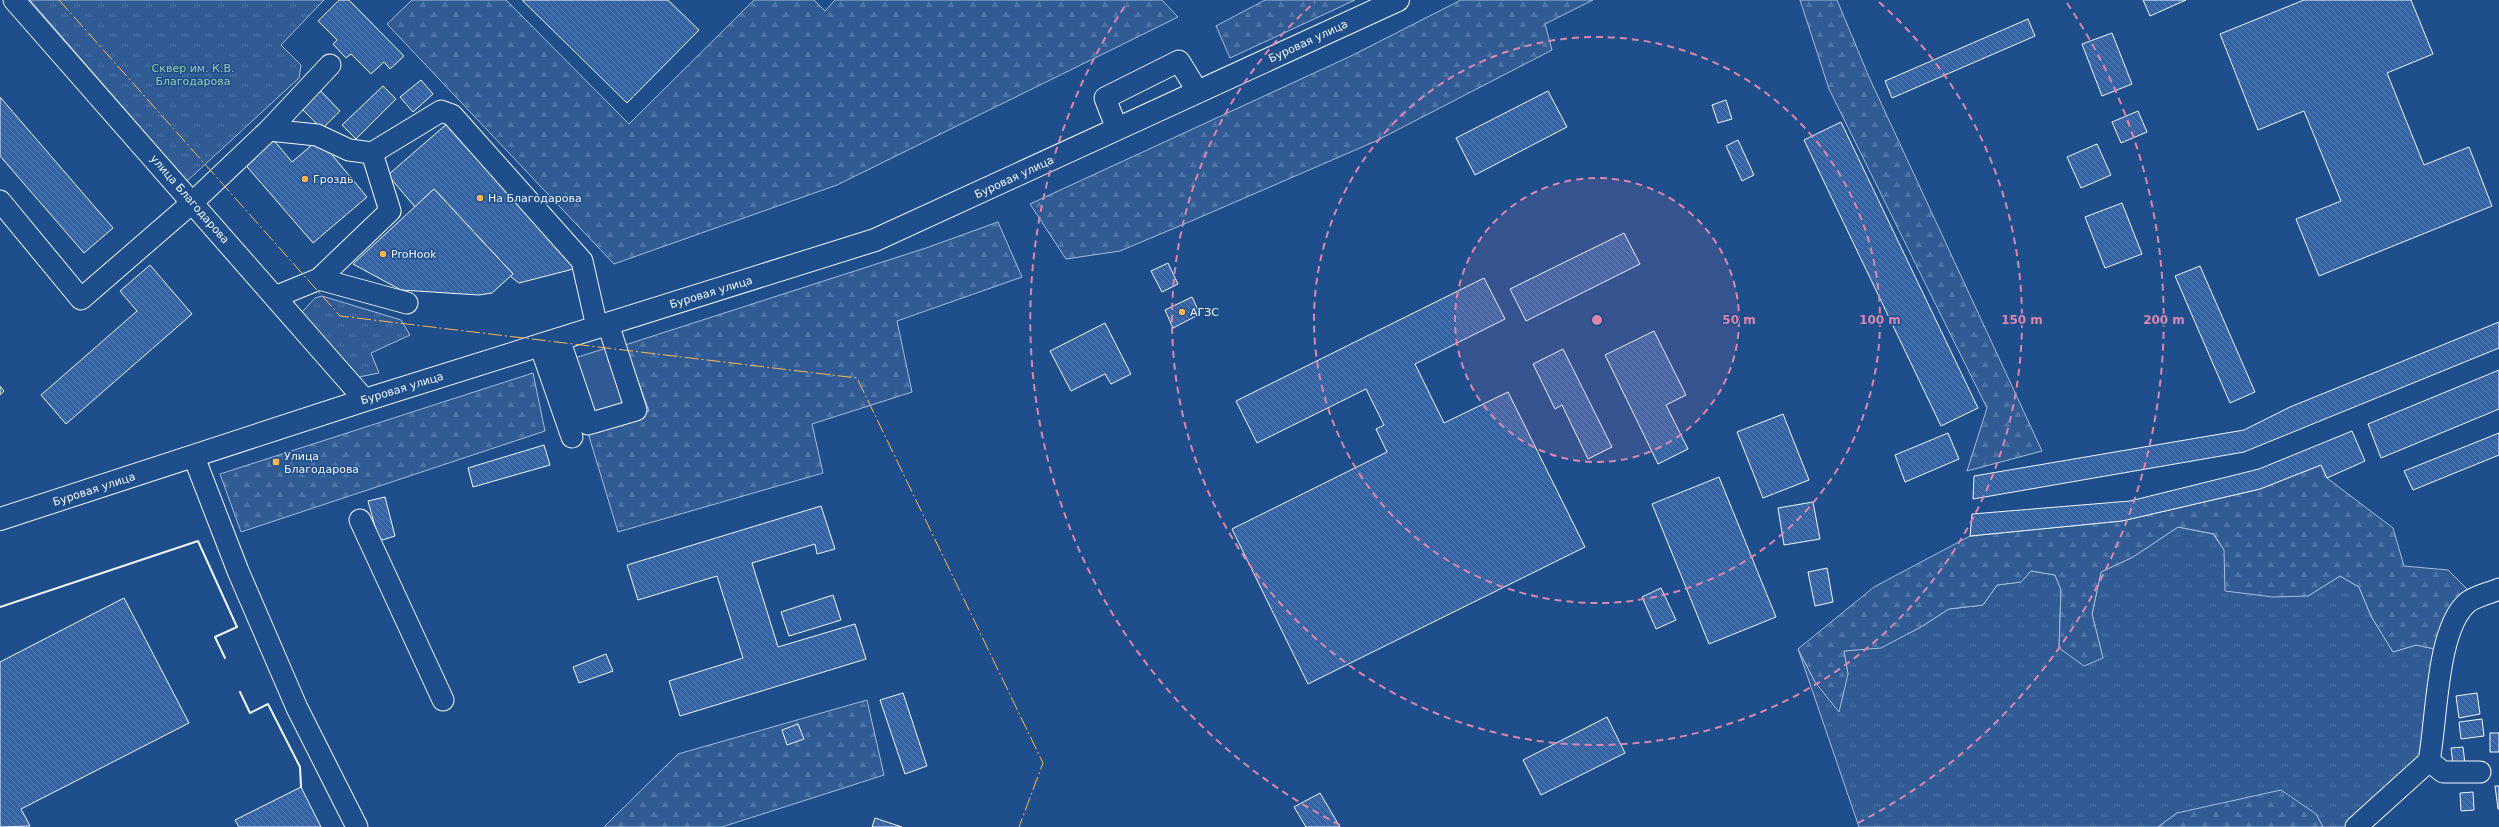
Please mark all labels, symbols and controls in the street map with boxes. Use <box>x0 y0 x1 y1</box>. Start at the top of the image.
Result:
street label: Буровая улица <box>1266 17 1350 66</box>
park label: Сквер им. К.В. Благодарова <box>152 62 234 88</box>
street label: улица Благодарова <box>147 152 232 246</box>
street label: Буровая улица <box>972 153 1056 202</box>
place label: Гроздь <box>313 173 353 186</box>
marker: Гроздь <box>300 174 310 184</box>
place label: На Благодарова <box>488 192 582 205</box>
marker: На Благодарова <box>475 193 485 203</box>
place label: ProHook <box>391 248 437 261</box>
marker: ProHook <box>378 249 388 259</box>
street label: Буровая улица <box>668 274 754 311</box>
place label: АГЗС <box>1190 306 1219 319</box>
marker: АГЗС <box>1177 307 1187 317</box>
centre of rings <box>1590 313 1604 327</box>
text: 50 m <box>1722 313 1756 327</box>
text: 100 m <box>1859 313 1901 327</box>
text: 150 m <box>2001 313 2043 327</box>
text: 200 m <box>2143 313 2185 327</box>
street label: Буровая улица <box>359 370 445 407</box>
place label: Улица Благодарова <box>284 450 359 476</box>
marker: Улица Благодарова <box>271 457 281 467</box>
street label: Буровая улица <box>51 470 137 509</box>

